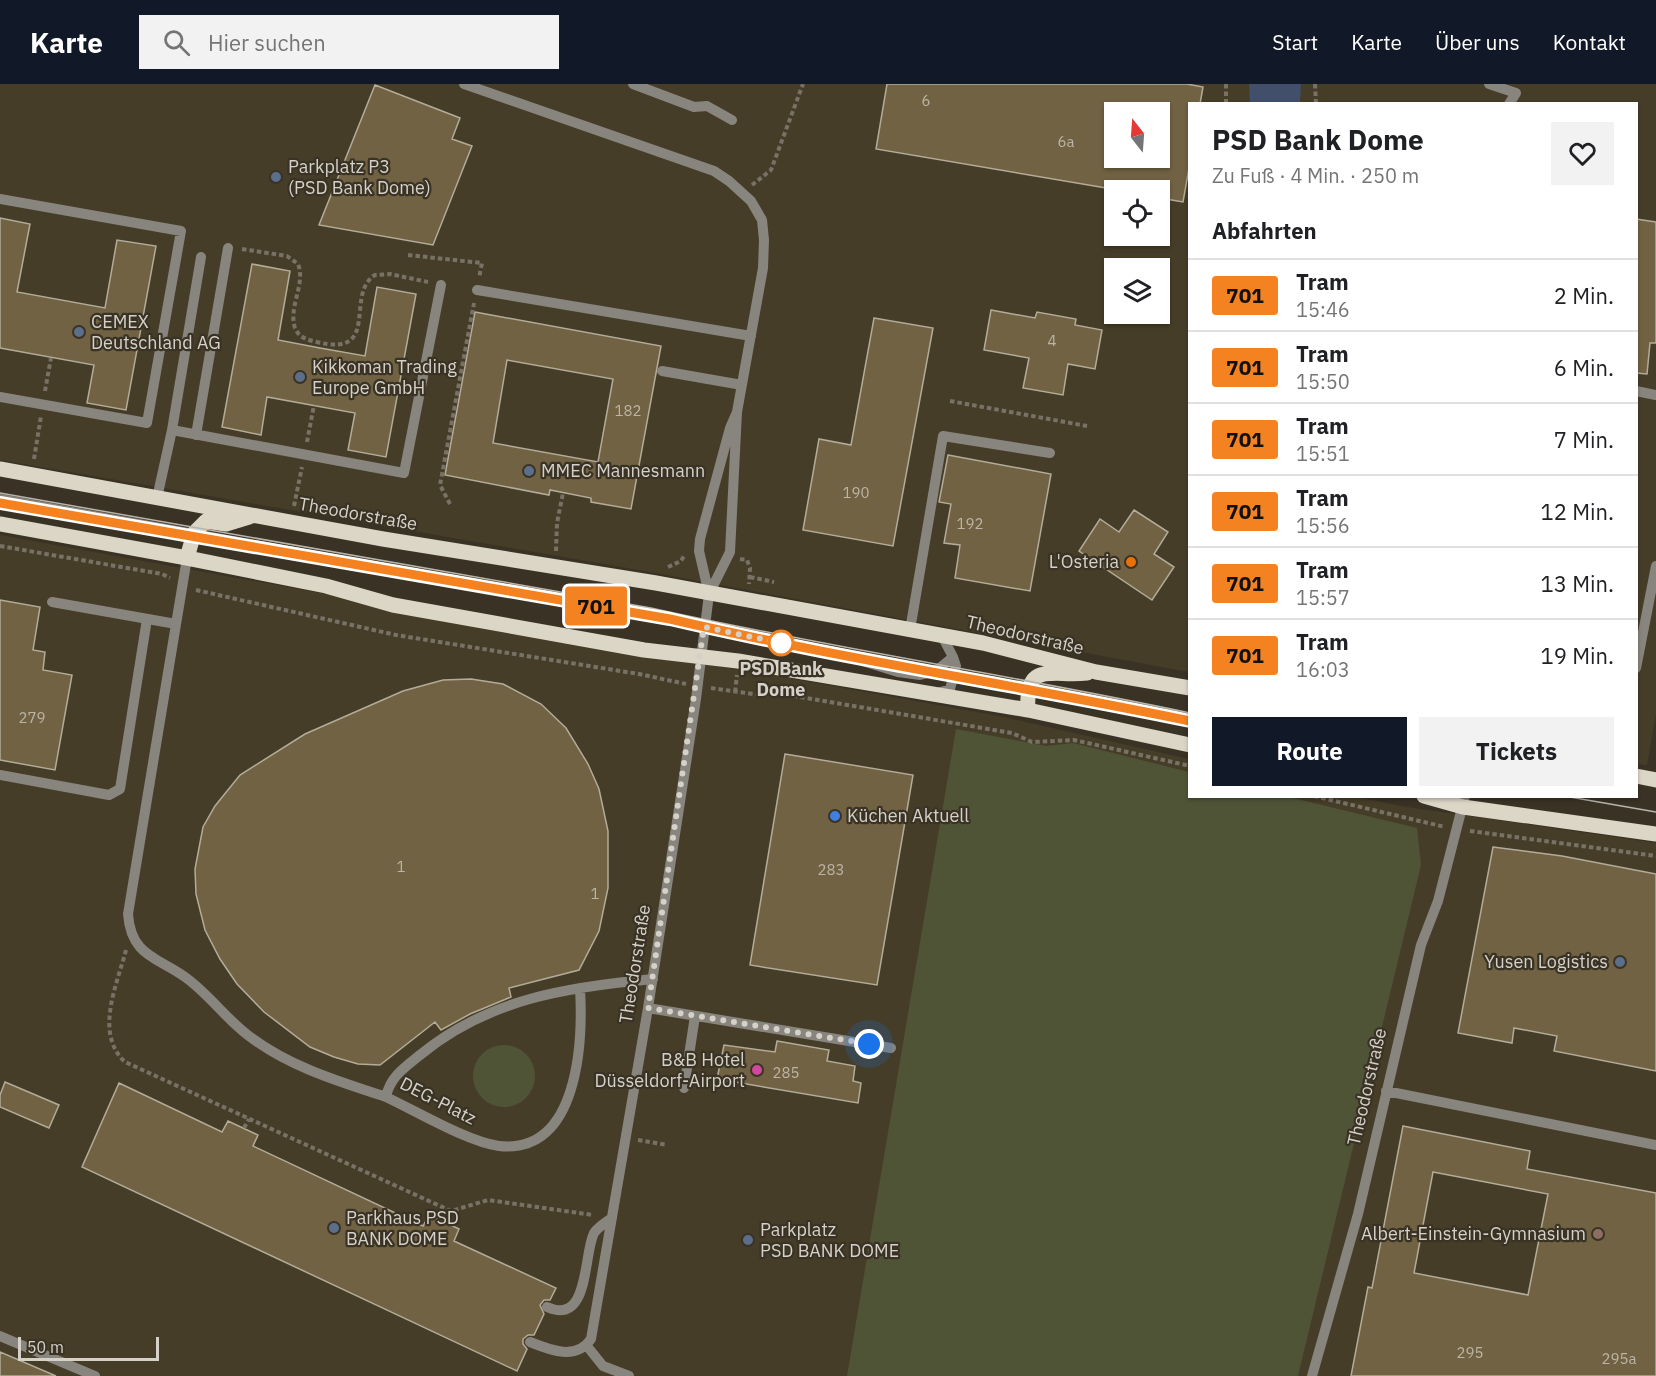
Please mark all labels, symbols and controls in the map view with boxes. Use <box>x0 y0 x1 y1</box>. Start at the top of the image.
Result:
search box <box>139 15 559 69</box>
text: Karte <box>30 24 103 61</box>
icon: search <box>160 26 193 59</box>
text: Hier suchen <box>208 28 326 57</box>
text: Start <box>1272 28 1318 56</box>
text: Karte <box>1351 28 1402 56</box>
text: Über uns <box>1435 28 1520 56</box>
text: Kontakt <box>1553 28 1626 56</box>
house number: 6 <box>921 91 931 110</box>
north arrow <box>1104 102 1170 168</box>
map controls <box>1104 102 1170 324</box>
text: PSD Bank Dome <box>1212 121 1424 158</box>
button: heart <box>1551 122 1614 185</box>
house number: 6a <box>1057 132 1075 151</box>
place label: Parkplatz P3 (PSD Bank Dome) <box>288 155 431 199</box>
text: Zu Fuß · 4 Min. · 250 m <box>1212 162 1419 189</box>
marker: Parkplatz P3 (PSD Bank Dome) <box>269 170 283 184</box>
button: locate <box>1104 180 1170 246</box>
text: Abfahrten <box>1212 216 1317 245</box>
button: layers <box>1104 258 1170 324</box>
text: Tram <box>1296 267 1349 296</box>
text: 701 <box>1226 281 1264 309</box>
text: 2 Min. <box>1554 281 1614 310</box>
text: 15:46 <box>1296 296 1350 323</box>
place label: CEMEX Deutschland AG <box>91 310 221 354</box>
marker: CEMEX Deutschland AG <box>72 325 86 339</box>
house number: 4 <box>1047 331 1057 350</box>
text: Tram <box>1296 339 1349 368</box>
text: 701 <box>1226 353 1264 381</box>
text: 6 Min. <box>1554 353 1614 382</box>
place label: Kikkoman Trading Europe GmbH <box>312 355 457 399</box>
text: 15:50 <box>1296 368 1350 395</box>
marker: Kikkoman Trading Europe GmbH <box>293 370 307 384</box>
house number: 182 <box>614 401 642 420</box>
text: Tram <box>1296 411 1349 440</box>
text: 701 <box>1226 425 1264 453</box>
text: 7 Min. <box>1554 425 1614 454</box>
text: 15:51 <box>1296 440 1350 467</box>
place label: MMEC Mannesmann <box>541 459 705 482</box>
marker: MMEC Mannesmann <box>522 464 536 478</box>
house number: 190 <box>842 483 870 502</box>
text: Tram <box>1296 483 1349 512</box>
street label: Theodorstraße <box>297 492 419 535</box>
text: 701 <box>1226 497 1264 525</box>
text: 12 Min. <box>1541 497 1614 526</box>
text: 15:56 <box>1296 512 1350 539</box>
house number: 192 <box>956 514 984 533</box>
place label: L'Osteria <box>1049 550 1119 573</box>
marker: L'Osteria <box>1124 555 1138 569</box>
text: Tram <box>1296 555 1349 584</box>
text: 701 <box>1226 569 1264 597</box>
text: 13 Min. <box>1541 569 1614 598</box>
text: 15:57 <box>1296 584 1350 611</box>
line badge: 701 <box>562 586 630 626</box>
text: 701 <box>577 592 615 620</box>
street label: Theodorstraße <box>964 610 1086 659</box>
text: Tram <box>1296 627 1349 656</box>
marker: PSD Bank Dome <box>768 630 794 656</box>
text: 701 <box>1226 641 1264 669</box>
text: 19 Min. <box>1541 641 1614 670</box>
text: 16:03 <box>1296 656 1350 683</box>
place label: PSD Bank Dome <box>739 657 823 701</box>
house number: 279 <box>18 708 46 727</box>
button: Route <box>1212 717 1407 786</box>
button: Tickets <box>1419 717 1614 786</box>
place label: Küchen Aktuell <box>847 804 969 827</box>
marker: Küchen Aktuell <box>828 809 842 823</box>
house number: 1 <box>396 857 406 876</box>
house number: 283 <box>817 860 845 879</box>
house number: 1 <box>590 884 600 903</box>
street label: Theodorstraße <box>614 903 655 1025</box>
place label: Yusen Logistics <box>1484 950 1608 973</box>
marker: Yusen Logistics <box>1613 955 1627 969</box>
street label: Theodorstraße <box>1342 1026 1391 1148</box>
your location <box>854 1029 884 1059</box>
place label: B&B Hotel Düsseldorf-Airport <box>594 1048 745 1092</box>
marker: B&B Hotel Düsseldorf-Airport <box>750 1063 764 1077</box>
house number: 285 <box>772 1063 800 1082</box>
street label: DEG-Platz <box>396 1072 480 1130</box>
place label: Parkhaus PSD BANK DOME <box>346 1206 459 1250</box>
place label: Parkplatz PSD BANK DOME <box>760 1218 899 1262</box>
marker: Parkhaus PSD BANK DOME <box>327 1221 341 1235</box>
place label: Albert-Einstein-Gymnasium <box>1361 1222 1586 1245</box>
marker: Albert-Einstein-Gymnasium <box>1591 1227 1605 1241</box>
marker: Parkplatz PSD BANK DOME <box>741 1233 755 1247</box>
scale bar <box>18 1334 159 1362</box>
text: 50 m <box>27 1337 64 1357</box>
house number: 295 <box>1456 1343 1484 1362</box>
house number: 295a <box>1601 1349 1637 1368</box>

